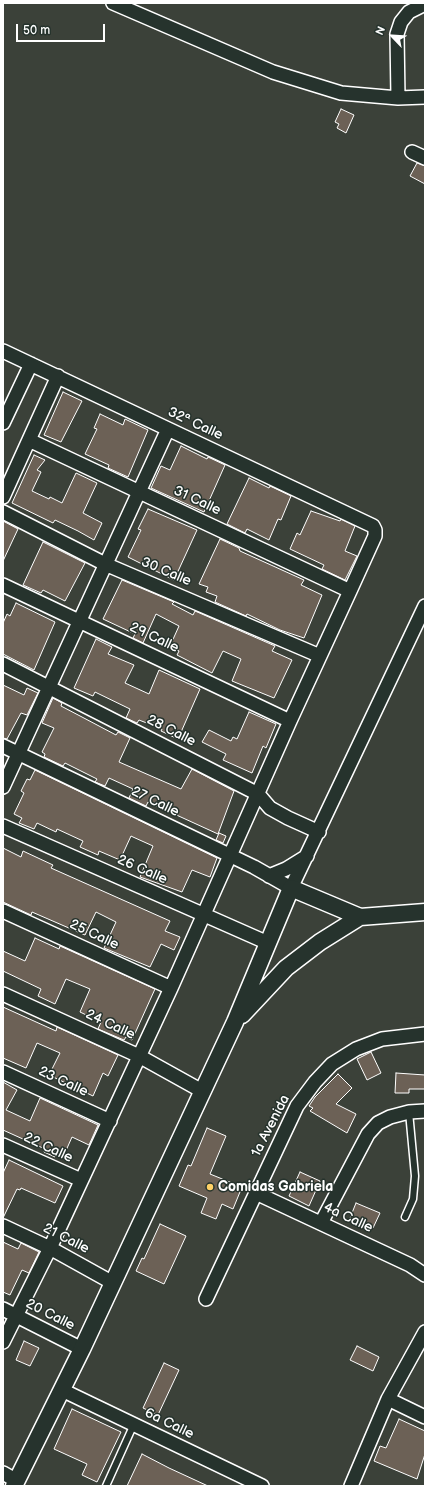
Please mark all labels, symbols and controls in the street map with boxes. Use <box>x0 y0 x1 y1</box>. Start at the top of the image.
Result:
scale bar <box>18 16 107 42</box>
north arrow <box>372 16 412 56</box>
text: 50 m <box>23 23 50 38</box>
text: N <box>373 24 388 37</box>
street label: 32ª Calle <box>165 404 225 444</box>
street label: 31 Calle <box>171 483 223 519</box>
street label: 30 Calle <box>138 554 194 590</box>
street label: 29 Calle <box>127 619 181 657</box>
street label: 28 Calle <box>144 712 198 750</box>
street label: 27 Calle <box>128 783 182 821</box>
street label: 26 Calle <box>114 852 170 888</box>
street label: 25 Calle <box>67 916 121 954</box>
street label: 24 Calle <box>83 1006 137 1044</box>
street label: 23 Calle <box>36 1063 90 1101</box>
street label: 1a Avenida <box>248 1092 294 1160</box>
street label: 22 Calle <box>21 1129 75 1167</box>
place label: Comidas Gabriela <box>218 1179 333 1195</box>
marker: Comidas Gabriela <box>205 1182 215 1192</box>
street label: 4a Calle <box>321 1199 375 1237</box>
street label: 21 Calle <box>40 1220 92 1258</box>
street label: 20 Calle <box>23 1296 77 1334</box>
street label: 6a Calle <box>142 1405 196 1443</box>

